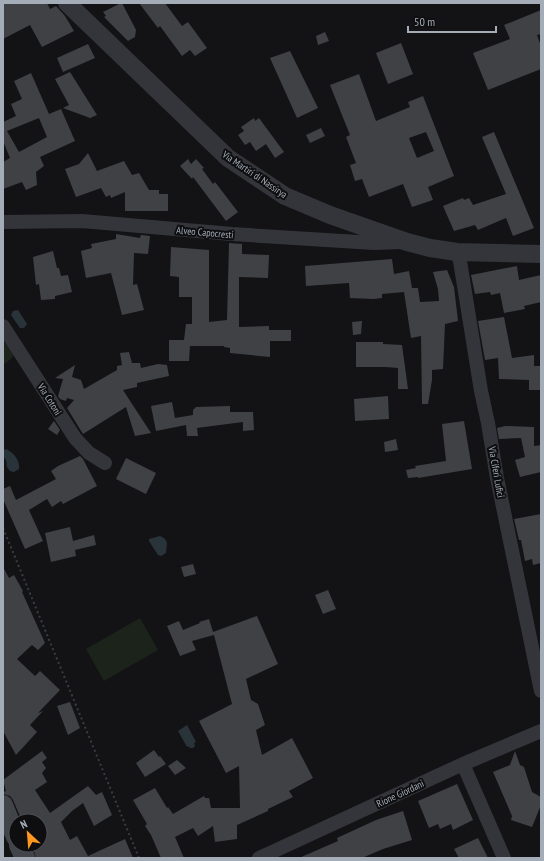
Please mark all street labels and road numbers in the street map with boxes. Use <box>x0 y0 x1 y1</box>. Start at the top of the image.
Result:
street label: Via Martiri di Nassirya <box>219 147 290 201</box>
street label: Alveo Capocresti <box>176 224 234 241</box>
street label: Via Cotoni <box>34 380 64 418</box>
street label: Via Ciferi Lufici <box>485 444 507 499</box>
street label: Rione Giordani <box>374 777 426 810</box>

